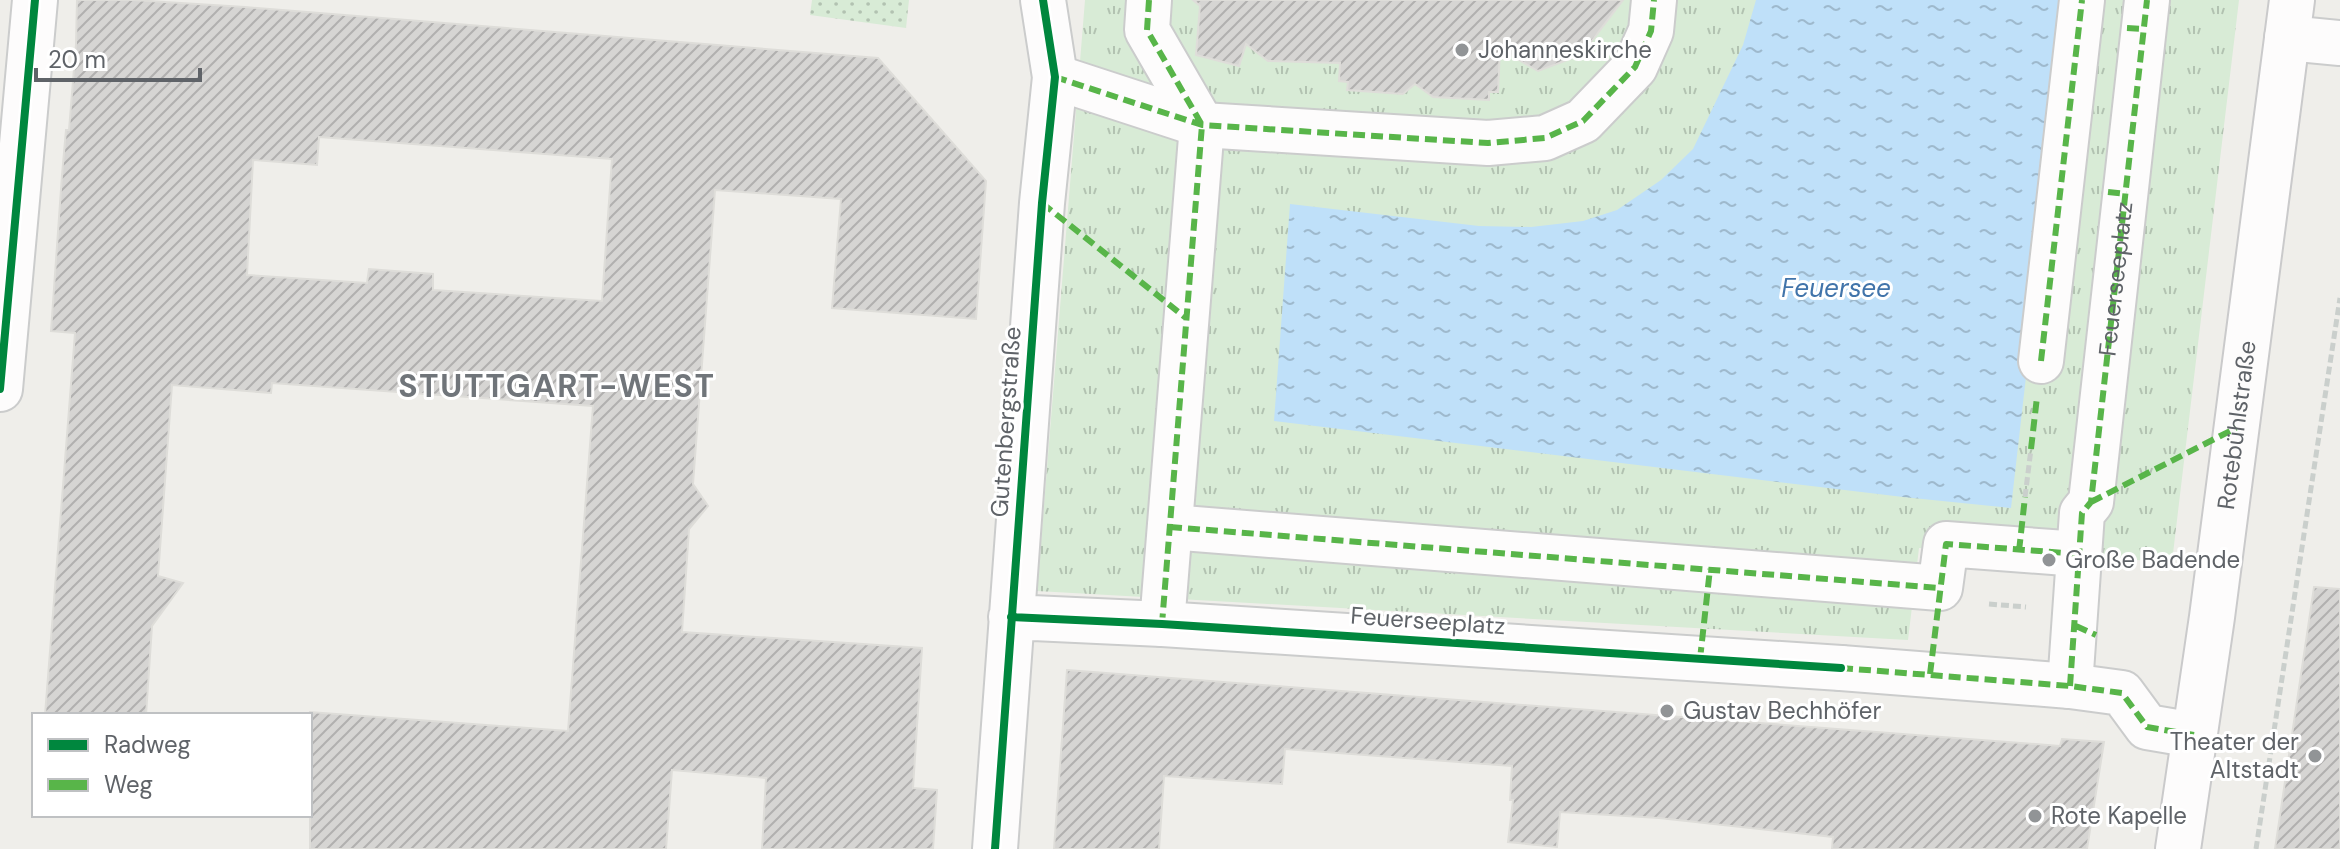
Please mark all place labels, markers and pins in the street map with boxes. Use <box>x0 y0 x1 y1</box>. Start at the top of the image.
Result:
place label: Johanneskirche <box>1478 34 1652 65</box>
marker: Johanneskirche <box>1453 41 1471 59</box>
place label: Große Badende <box>2065 544 2240 575</box>
marker: Große Badende <box>2040 551 2058 569</box>
place label: Gustav Bechhöfer <box>1683 695 1881 726</box>
marker: Gustav Bechhöfer <box>1658 702 1676 720</box>
place label: Theater der Altstadt <box>2170 726 2299 785</box>
marker: Theater der Altstadt <box>2306 747 2324 765</box>
place label: Rote Kapelle <box>2051 800 2187 831</box>
marker: Rote Kapelle <box>2026 807 2044 825</box>

